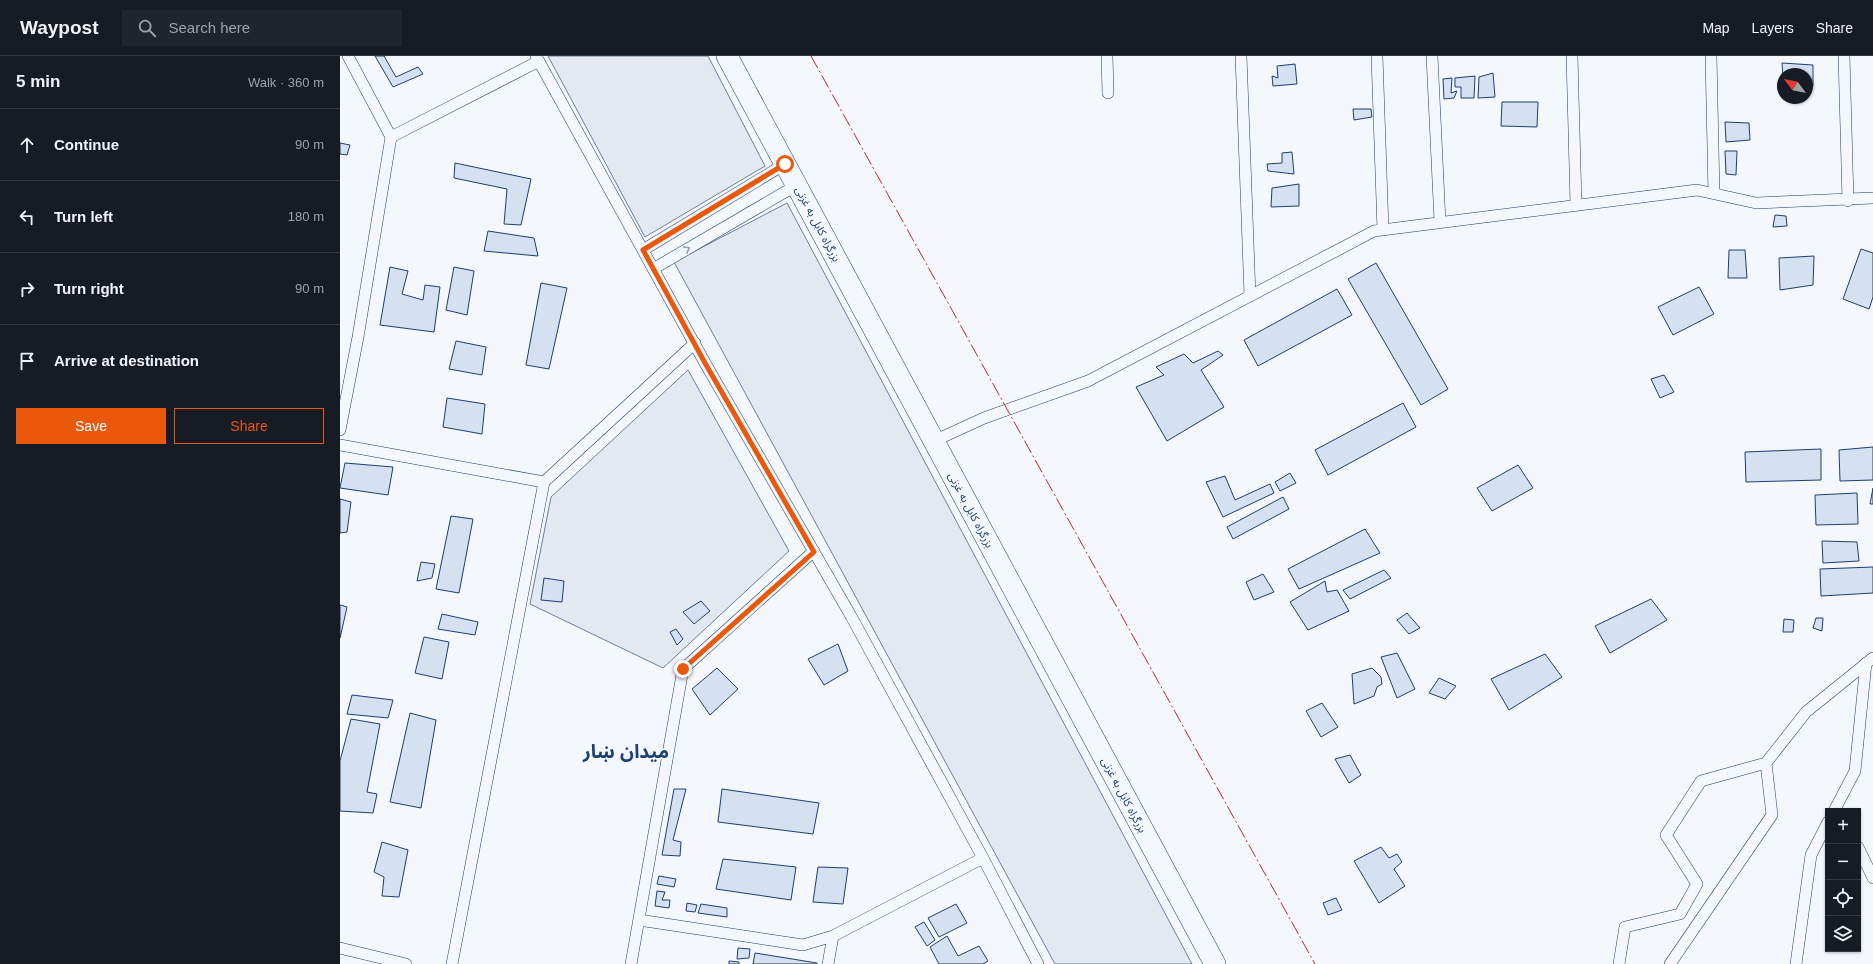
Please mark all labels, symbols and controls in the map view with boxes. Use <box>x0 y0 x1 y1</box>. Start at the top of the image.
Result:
search box <box>122 10 402 46</box>
text: Waypost <box>20 17 98 38</box>
icon: search <box>136 17 158 39</box>
text: Search here <box>168 19 250 36</box>
text: Map <box>1702 20 1730 36</box>
text: Layers <box>1752 20 1794 36</box>
text: Share <box>1816 20 1853 36</box>
north arrow <box>1777 68 1813 104</box>
text: 5 min <box>16 72 60 91</box>
text: Walk · 360 m <box>248 75 324 90</box>
icon: ahead <box>16 134 38 156</box>
text: Continue <box>54 136 119 153</box>
text: 90 m <box>295 137 324 152</box>
route start <box>776 155 794 173</box>
street label: بزرگراه کابل به غزنی <box>792 184 843 264</box>
icon: left <box>16 206 38 228</box>
text: Turn left <box>54 208 113 225</box>
text: 180 m <box>288 209 324 224</box>
one-way arrow <box>683 247 690 254</box>
icon: right <box>16 278 38 300</box>
text: Turn right <box>54 280 124 297</box>
text: 90 m <box>295 281 324 296</box>
icon: arrive <box>16 350 38 372</box>
text: Arrive at destination <box>54 352 199 369</box>
button: Save <box>16 408 166 444</box>
button: Share <box>174 408 324 444</box>
street label: بزرگراه کابل به غزنی <box>945 470 996 550</box>
route end <box>674 660 692 678</box>
district label: میدان ښار <box>582 741 669 763</box>
street label: بزرگراه کابل به غزنی <box>1098 755 1149 835</box>
map controls <box>1825 808 1861 952</box>
button: + <box>1825 808 1861 844</box>
button: − <box>1825 844 1861 880</box>
button: locate <box>1825 880 1861 916</box>
button: layers <box>1825 916 1861 952</box>

